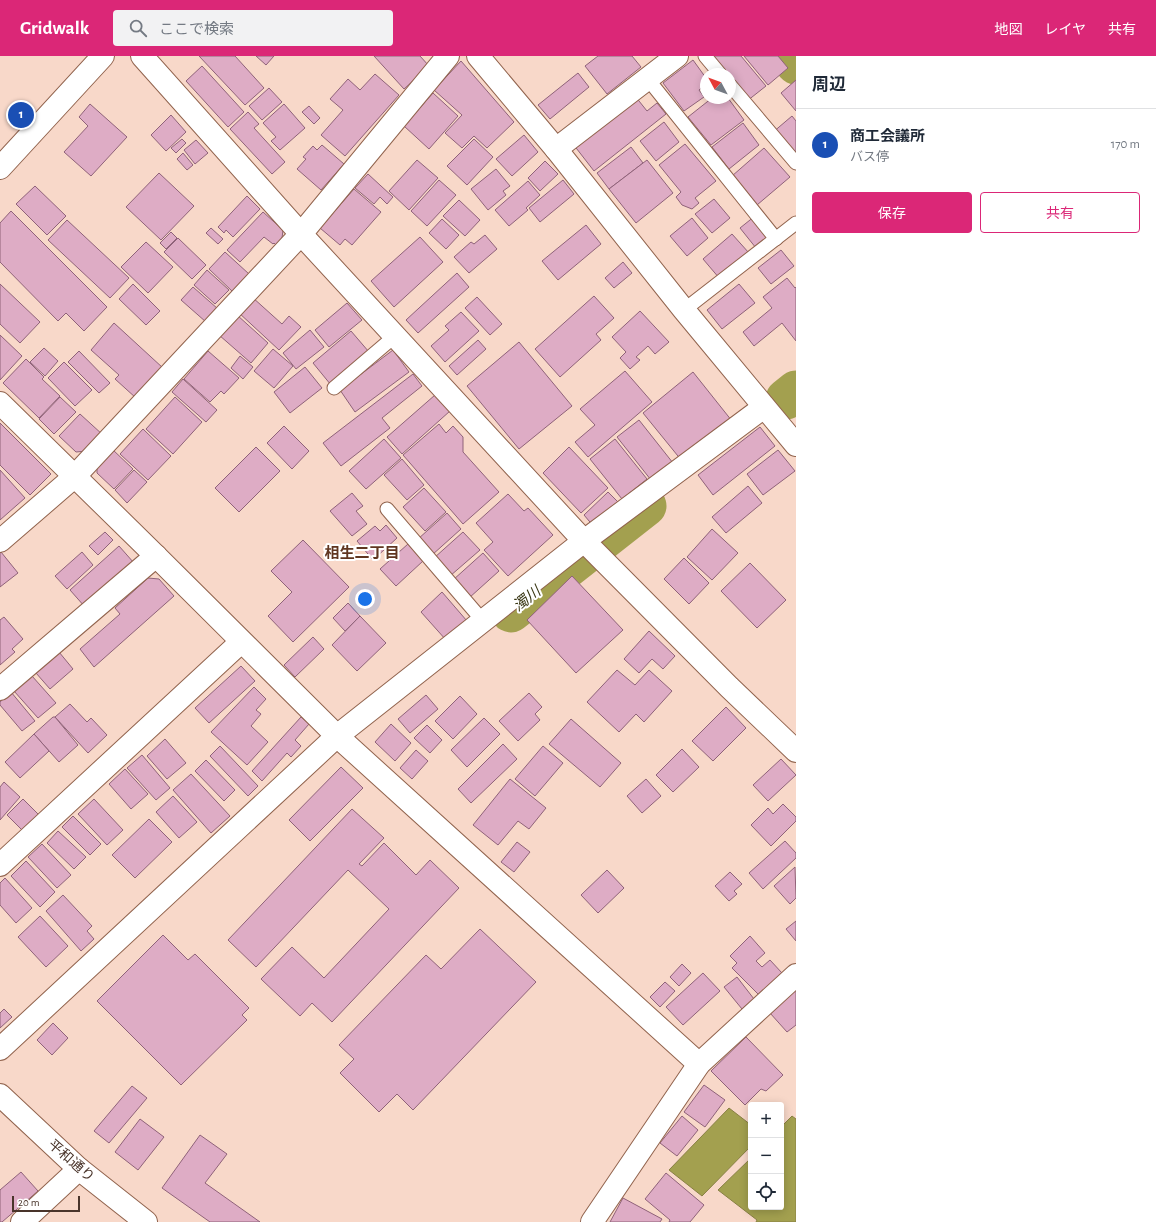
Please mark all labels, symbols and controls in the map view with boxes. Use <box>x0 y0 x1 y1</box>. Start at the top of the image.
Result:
search box <box>113 10 393 46</box>
icon: search <box>127 17 149 39</box>
text: Gridwalk <box>20 19 89 38</box>
text: ここで検索 <box>159 22 234 37</box>
text: 地図 <box>994 23 1022 37</box>
text: レイヤ <box>1044 23 1086 37</box>
text: 共有 <box>1108 23 1136 37</box>
north arrow <box>700 68 736 104</box>
text: 周辺 <box>812 76 846 93</box>
pin: 1 <box>8 100 34 130</box>
text: 商工会議所 <box>850 129 925 144</box>
text: 1 <box>823 138 827 151</box>
text: 170 m <box>1111 138 1140 151</box>
text: バス停 <box>850 151 889 164</box>
button: 保存 <box>812 192 972 233</box>
button: 共有 <box>980 192 1140 233</box>
district label: 相生二丁目 <box>324 545 400 561</box>
water label: 濁川 <box>510 582 545 614</box>
your location <box>355 589 375 609</box>
map controls <box>748 1102 784 1210</box>
button: + <box>748 1102 784 1138</box>
street label: 平和通り <box>45 1137 97 1185</box>
button: − <box>748 1138 784 1174</box>
button: locate <box>748 1174 784 1210</box>
scale bar <box>12 1194 80 1213</box>
text: 20 m <box>18 1197 39 1208</box>

